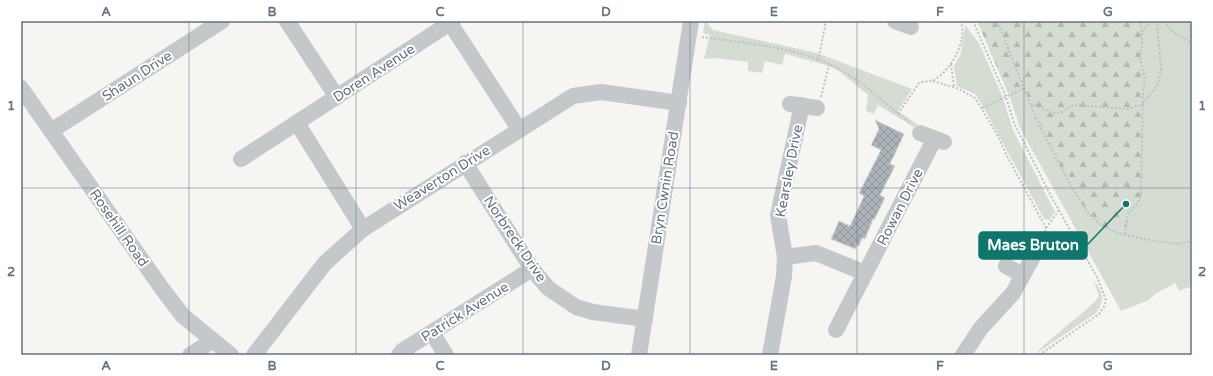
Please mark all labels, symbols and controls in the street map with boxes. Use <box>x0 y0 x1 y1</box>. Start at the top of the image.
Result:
text: A <box>101 4 111 20</box>
text: B <box>267 4 277 20</box>
text: C <box>435 4 445 20</box>
text: D <box>601 4 611 20</box>
text: E <box>770 4 778 20</box>
text: F <box>936 4 944 20</box>
text: G <box>1103 4 1113 20</box>
street label: Doren Avenue <box>330 40 418 106</box>
street label: Shaun Drive <box>99 47 175 105</box>
text: 1 <box>7 98 15 114</box>
text: 1 <box>1198 98 1206 114</box>
street label: Kearsley Drive <box>772 123 806 219</box>
street label: Bryn Cwnin Road <box>648 130 682 246</box>
street label: Weaverton Drive <box>391 142 493 214</box>
street label: Rowan Drive <box>873 166 927 248</box>
street label: Rosehill Road <box>86 186 152 270</box>
street label: Norbreck Drive <box>480 193 550 285</box>
callout: Maes Bruton <box>979 232 1087 259</box>
text: Maes Bruton <box>987 236 1079 254</box>
text: 2 <box>7 264 15 280</box>
text: 2 <box>1198 264 1206 280</box>
street label: Patrick Avenue <box>418 278 512 346</box>
text: A <box>101 358 111 374</box>
text: B <box>267 358 277 374</box>
text: C <box>435 358 445 374</box>
text: D <box>601 358 611 374</box>
text: E <box>770 358 778 374</box>
text: F <box>936 358 944 374</box>
text: G <box>1103 358 1113 374</box>

